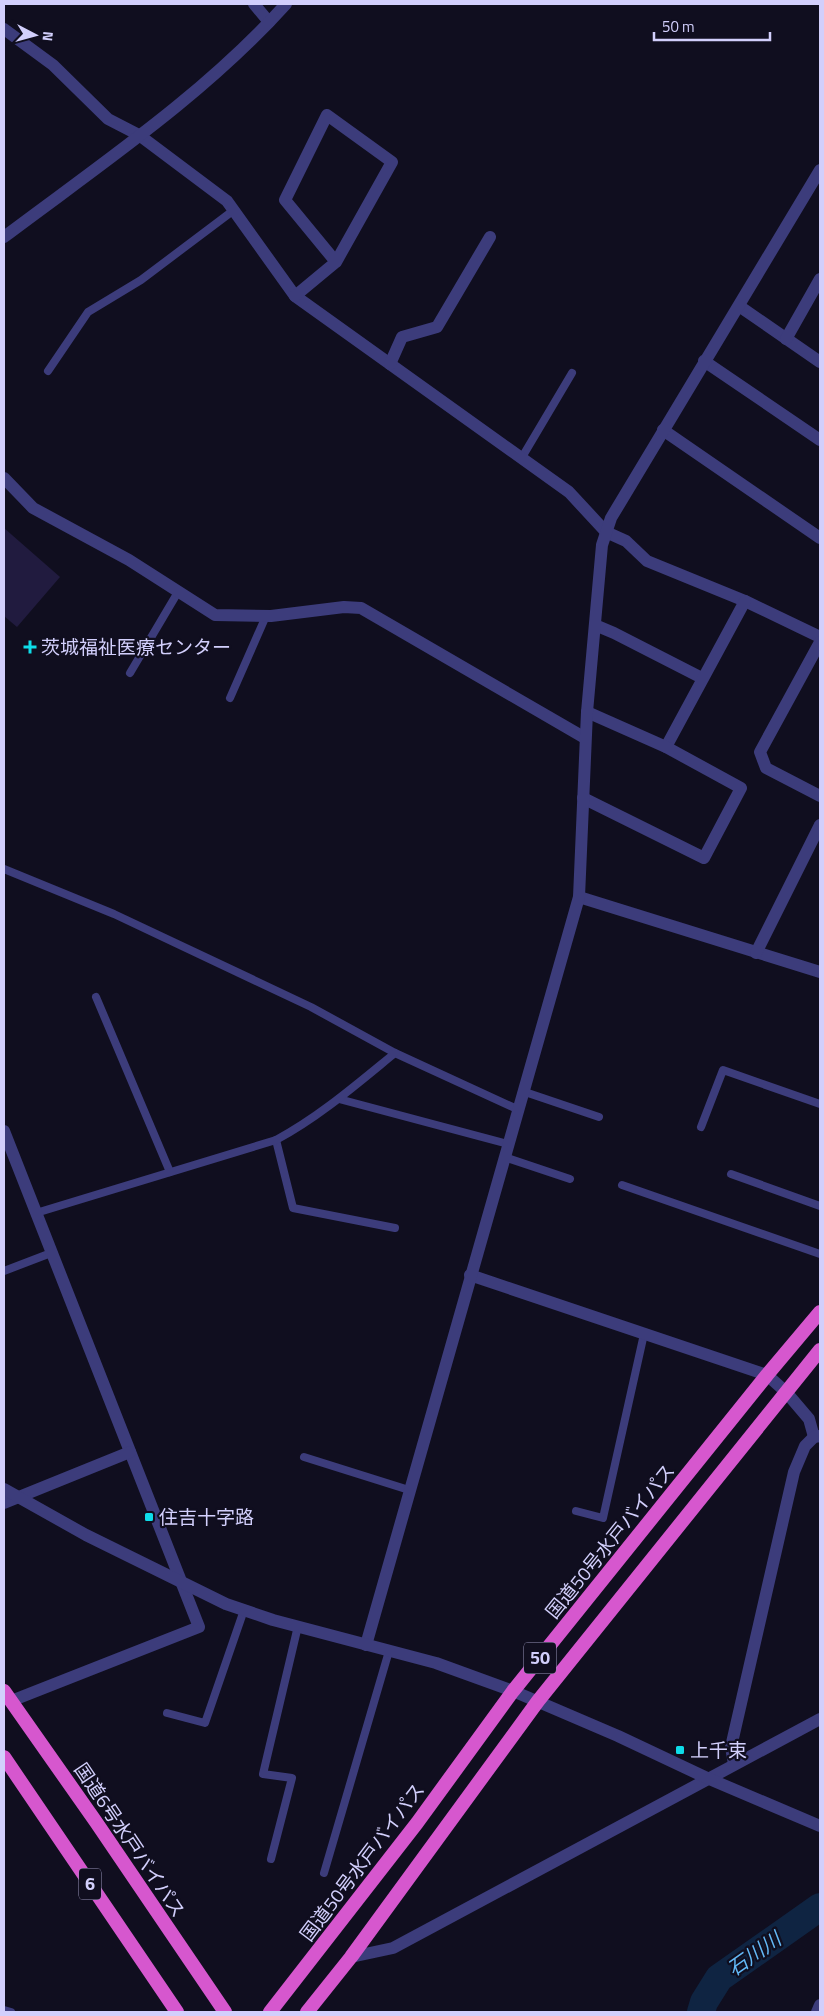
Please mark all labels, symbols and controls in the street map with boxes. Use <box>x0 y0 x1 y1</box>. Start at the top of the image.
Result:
north arrow <box>10 10 60 60</box>
scale bar <box>654 10 770 42</box>
text: 50 m <box>662 15 695 38</box>
text: N <box>37 30 59 42</box>
place label: 茨城福祉医療センター <box>41 632 231 661</box>
marker: 茨城福祉医療センター <box>23 640 37 654</box>
street label: 国道50号水戸バイパス <box>538 1457 681 1624</box>
place label: 住吉十字路 <box>159 1502 254 1531</box>
marker: 住吉十字路 <box>143 1511 155 1523</box>
road number: 50 <box>524 1642 556 1674</box>
place label: 上千束 <box>690 1735 747 1764</box>
marker: 上千束 <box>674 1744 686 1756</box>
street label: 国道6号水戸バイパス <box>70 1758 190 1922</box>
street label: 国道50号水戸バイパス <box>292 1776 431 1947</box>
road number: 6 <box>79 1868 101 1900</box>
water label: 石川川 <box>720 1923 789 1983</box>

